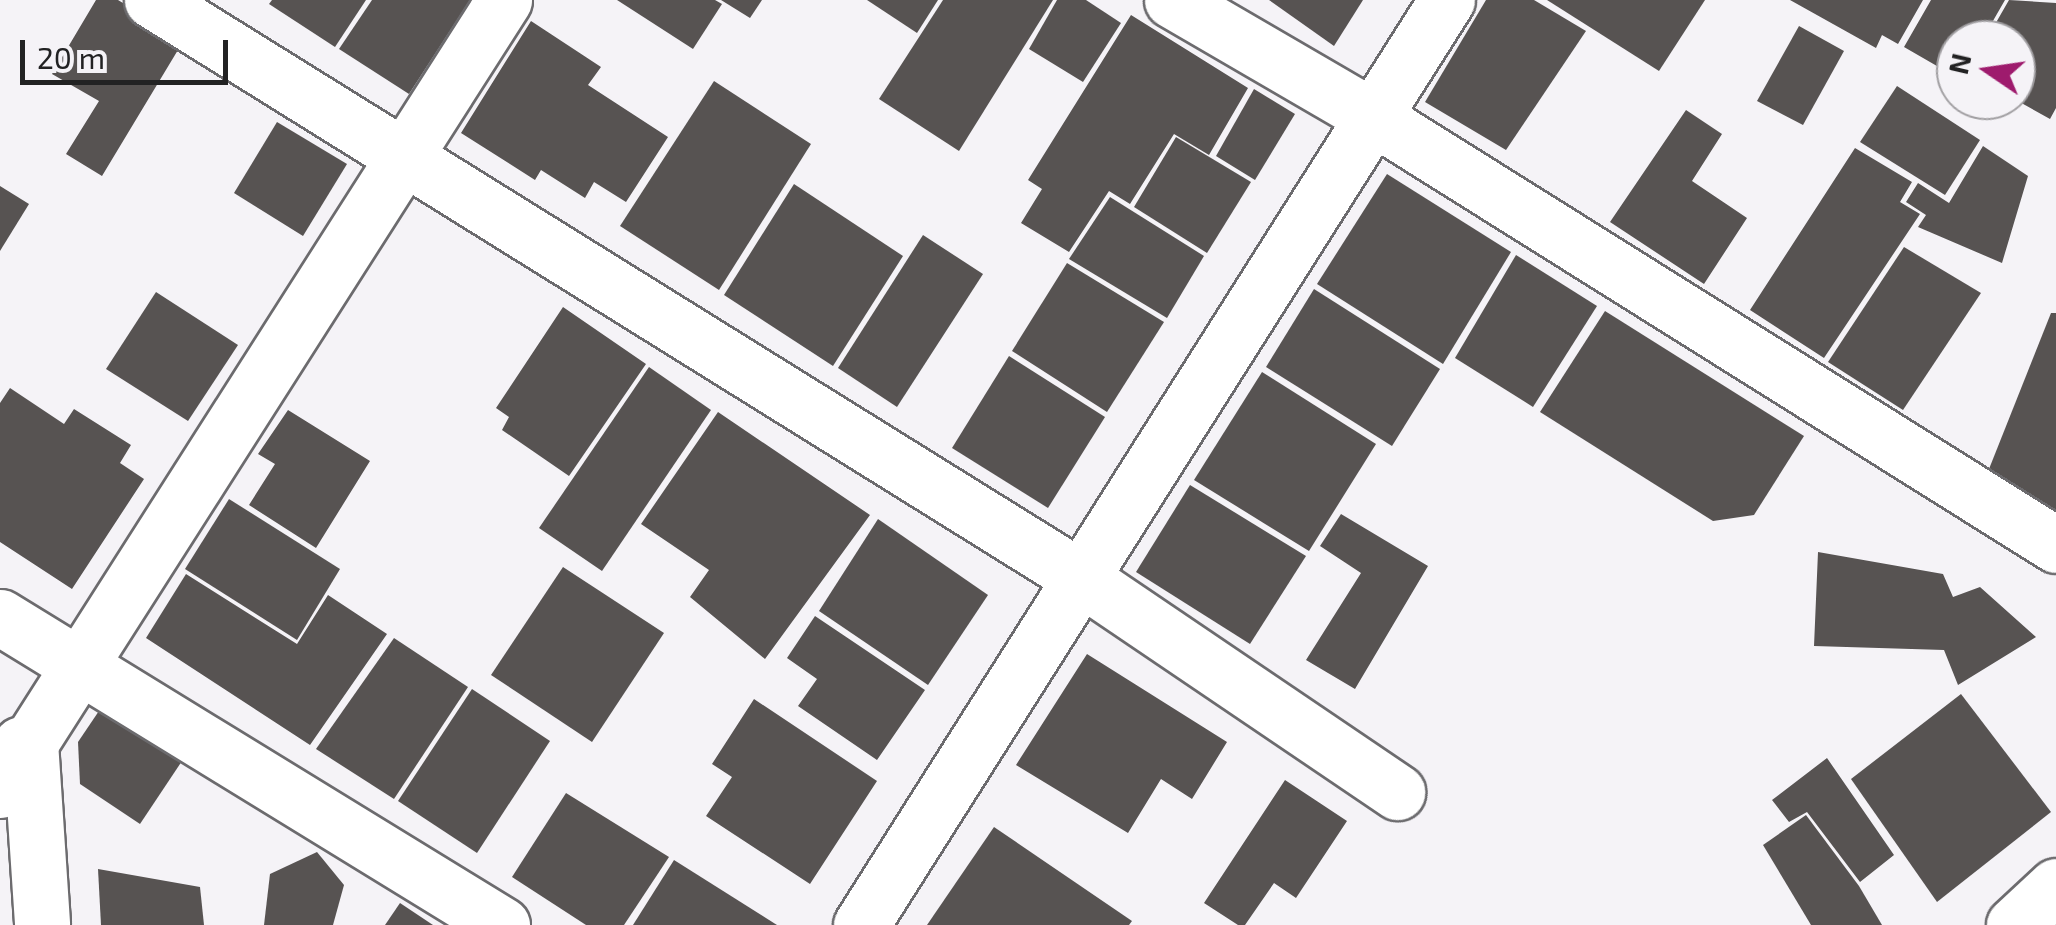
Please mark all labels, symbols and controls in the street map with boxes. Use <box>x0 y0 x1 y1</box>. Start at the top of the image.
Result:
scale bar <box>25 20 232 82</box>
north arrow <box>1936 20 2036 120</box>
text: 20 m <box>37 39 105 75</box>
text: N <box>1940 50 1978 77</box>

